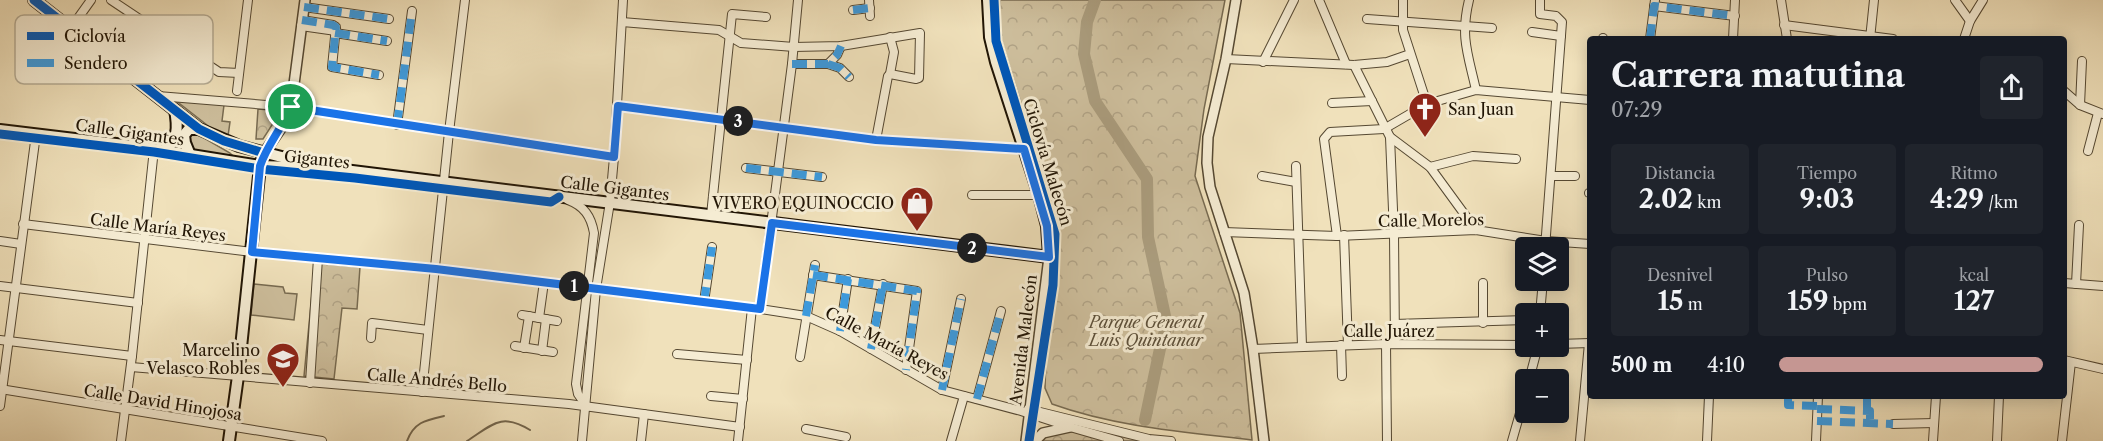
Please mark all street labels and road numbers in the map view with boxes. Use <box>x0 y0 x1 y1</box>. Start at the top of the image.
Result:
street label: Ciclovía Malecón <box>1019 96 1077 228</box>
street label: Calle Gigantes <box>74 114 186 150</box>
street label: Gigantes <box>283 146 351 172</box>
street label: Calle Gigantes <box>559 171 671 205</box>
street label: Calle María Reyes <box>89 209 227 245</box>
street label: Calle Morelos <box>1378 209 1484 231</box>
street label: Avenida Malecón <box>1005 273 1041 408</box>
street label: Calle María Reyes <box>822 302 952 384</box>
street label: Calle Juárez <box>1343 321 1435 341</box>
street label: Calle Andrés Bello <box>366 364 508 396</box>
street label: Calle David Hinojosa <box>82 380 244 424</box>

